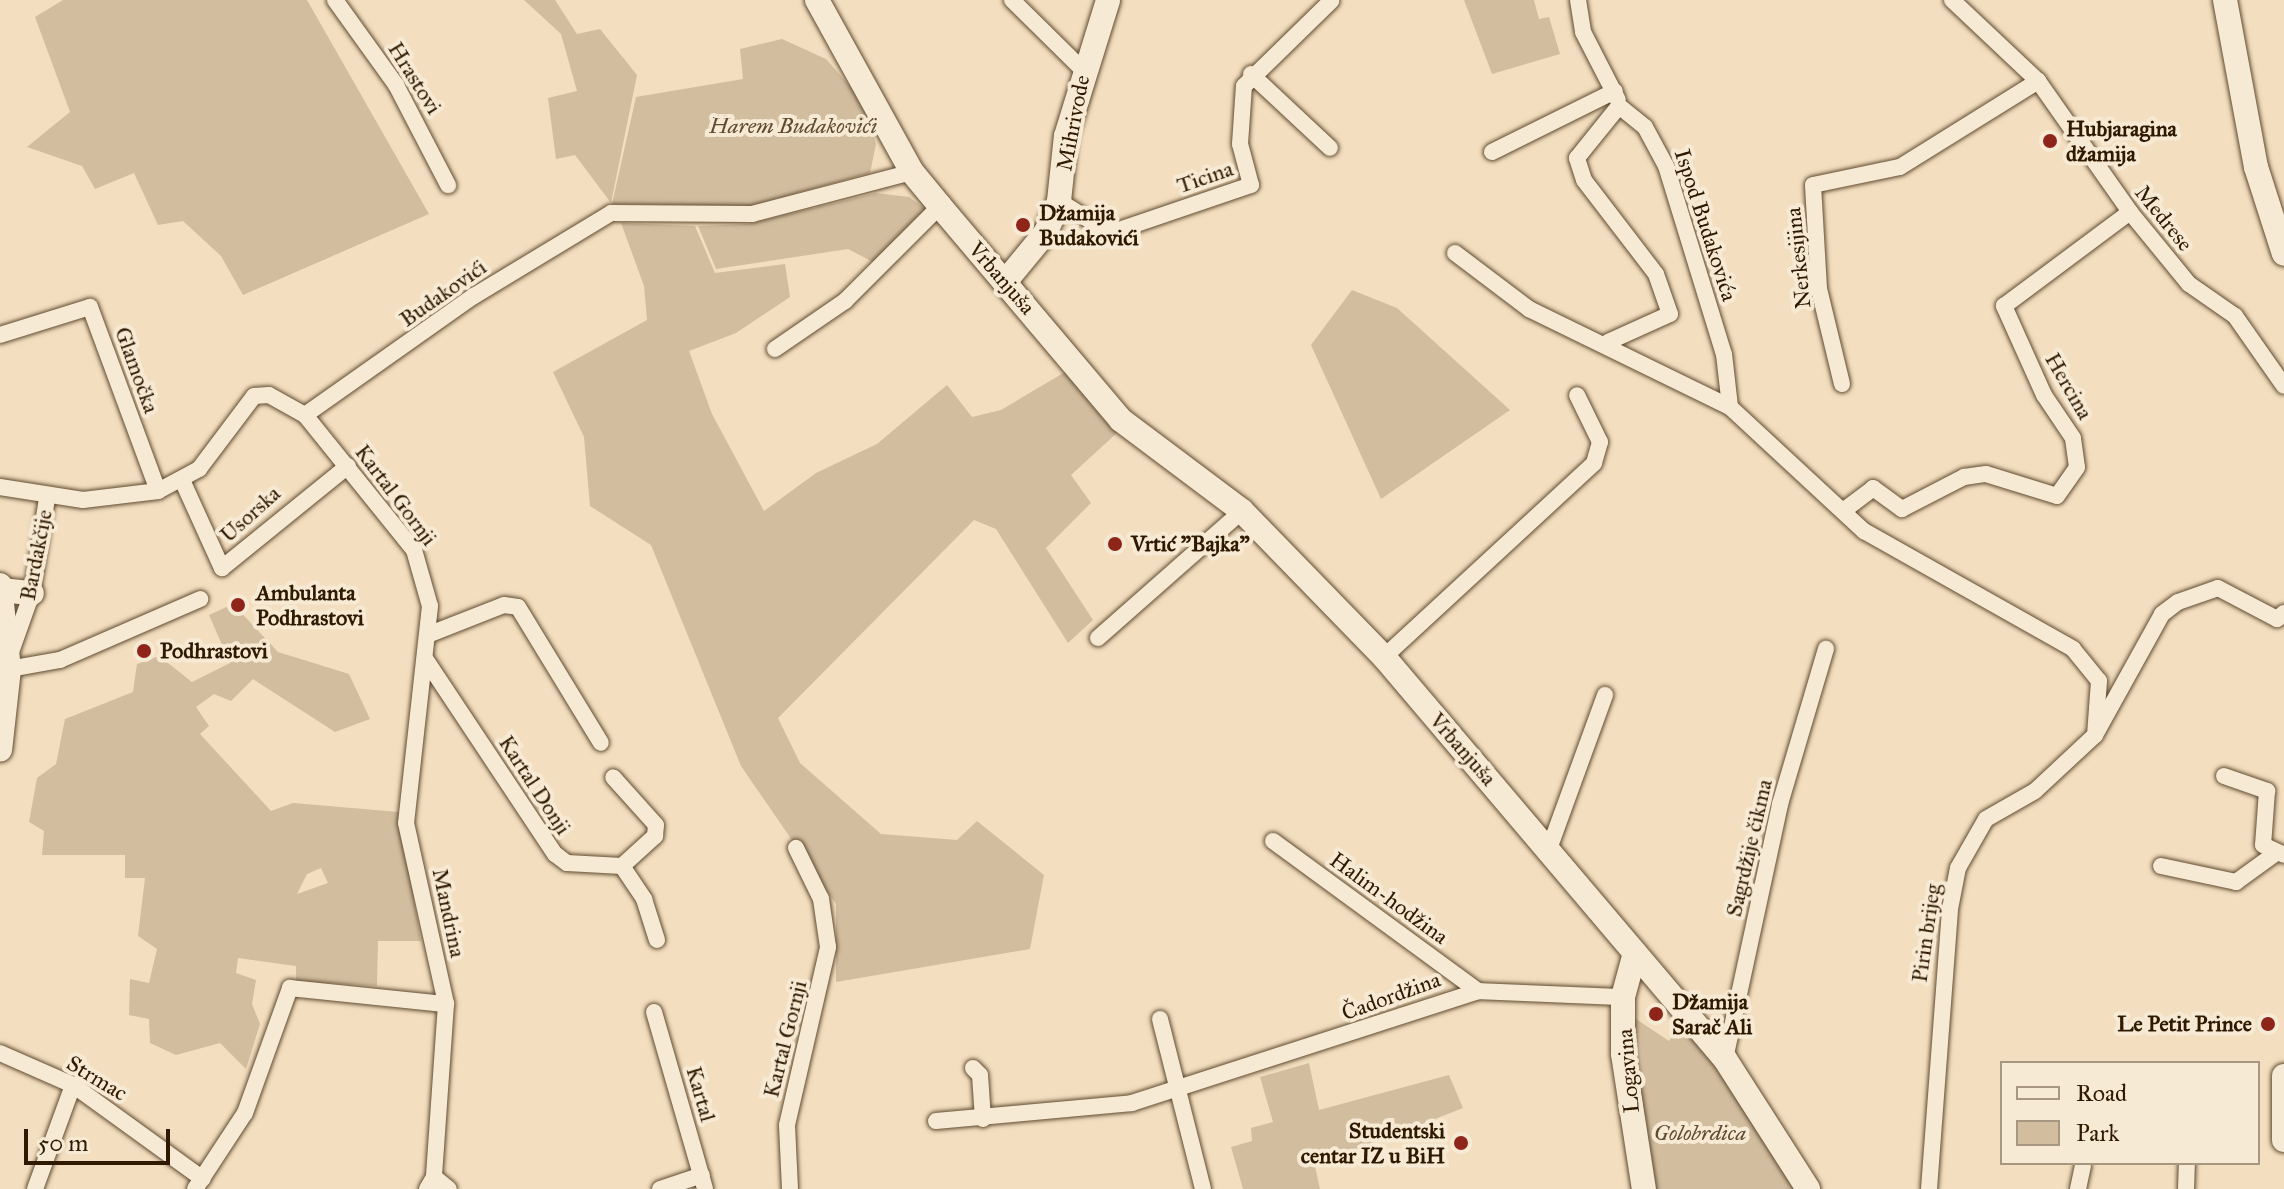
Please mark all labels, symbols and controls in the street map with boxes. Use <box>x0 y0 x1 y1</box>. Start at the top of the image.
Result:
street label: Hrastovi <box>383 37 447 119</box>
street label: Mihrivode <box>1051 73 1095 173</box>
park label: Harem Budakovići <box>709 113 877 139</box>
place label: Hubjaragina džamija <box>2066 115 2177 166</box>
marker: Hubjaragina džamija <box>2041 132 2059 150</box>
street label: Ispod Budakovića <box>1669 146 1743 304</box>
street label: Ticina <box>1173 155 1237 199</box>
street label: Medrese <box>2129 180 2199 256</box>
place label: Džamija Budakovići <box>1039 199 1139 250</box>
street label: Nerkesijina <box>1780 206 1816 310</box>
marker: Džamija Budakovići <box>1014 216 1032 234</box>
street label: Vrbanjuša <box>963 236 1041 320</box>
street label: Budakovići <box>395 254 491 332</box>
street label: Glamočka <box>109 323 165 417</box>
street label: Hercina <box>2039 348 2099 424</box>
street label: Kartal Gornji <box>349 439 443 551</box>
street label: Usorska <box>214 480 286 548</box>
street label: Bardakčije <box>14 507 58 603</box>
place label: Vrtić "Bajka" <box>1131 531 1250 557</box>
marker: Vrtić "Bajka" <box>1106 535 1124 553</box>
place label: Ambulanta Podhrastovi <box>256 579 364 630</box>
marker: Ambulanta Podhrastovi <box>227 594 249 616</box>
place label: Podhrastovi <box>160 638 268 664</box>
marker: Podhrastovi <box>135 642 153 660</box>
street label: Vrbanjuša <box>1424 707 1502 791</box>
street label: Kartal Donji <box>493 730 577 840</box>
street label: Sagrdžije čikma <box>1720 777 1778 919</box>
street label: Halim-hodžina <box>1325 846 1453 950</box>
street label: Mandrina <box>427 866 471 960</box>
street label: Pirin brijeg <box>1906 882 1946 984</box>
street label: Čadordžina <box>1338 966 1444 1026</box>
street label: Kartal Gornji <box>758 978 812 1100</box>
place label: Džamija Sarač Ali <box>1672 988 1752 1040</box>
marker: Džamija Sarač Ali <box>1647 1005 1665 1023</box>
place label: Le Petit Prince <box>2117 1011 2252 1037</box>
marker: Le Petit Prince <box>2259 1015 2277 1033</box>
street label: Logavina <box>1611 1028 1645 1114</box>
street label: Strmac <box>62 1050 132 1106</box>
legend <box>2000 1061 2260 1165</box>
street label: Kartal <box>681 1063 721 1125</box>
text: Road <box>2076 1078 2127 1108</box>
scale bar <box>28 1113 174 1163</box>
place label: Studentski centar IZ u BiH <box>1301 1117 1445 1168</box>
text: Park <box>2076 1118 2119 1148</box>
park label: Golobrdica <box>1654 1120 1746 1146</box>
text: 50 m <box>38 1128 88 1158</box>
marker: Studentski centar IZ u BiH <box>1452 1134 1470 1152</box>

